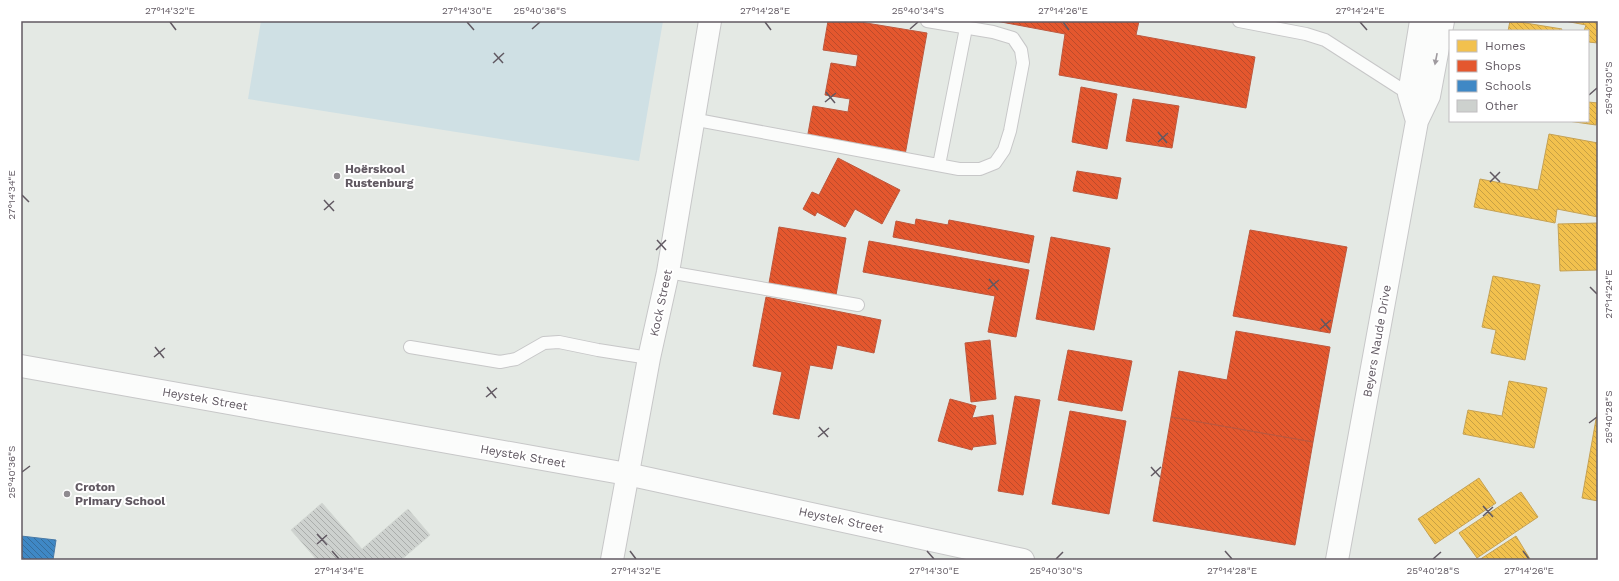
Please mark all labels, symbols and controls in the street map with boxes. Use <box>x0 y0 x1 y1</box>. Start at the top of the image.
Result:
text: 27°14'32"E <box>145 5 195 16</box>
text: 27°14'30"E <box>442 5 492 16</box>
text: 25°40'36"S <box>513 5 567 16</box>
text: 27°14'28"E <box>740 5 790 16</box>
text: 25°40'34"S <box>892 5 944 16</box>
text: 27°14'26"E <box>1038 5 1088 16</box>
text: 27°14'24"E <box>1335 5 1385 16</box>
legend <box>1449 30 1589 122</box>
text: Homes <box>1485 39 1526 53</box>
one-way arrow <box>1432 53 1438 65</box>
text: Shops <box>1485 59 1521 73</box>
text: 25°40'30"S <box>1603 61 1614 115</box>
text: Schools <box>1485 79 1531 93</box>
text: Other <box>1485 99 1518 113</box>
place label: Hoërskool Rustenburg <box>345 162 414 190</box>
text: 27°14'34"E <box>6 170 17 220</box>
marker: Hoërskool Rustenburg <box>332 171 342 181</box>
street label: Kock Street <box>647 268 675 338</box>
text: 27°14'24"E <box>1603 269 1614 319</box>
street label: Beyers Naude Drive <box>1360 284 1394 398</box>
street label: Heystek Street <box>161 385 249 413</box>
text: 25°40'28"S <box>1603 390 1614 444</box>
street label: Heystek Street <box>479 442 567 470</box>
text: 25°40'36"S <box>6 445 17 499</box>
place label: Croton Primary School <box>75 480 165 508</box>
marker: Croton Primary School <box>62 489 72 499</box>
street label: Heystek Street <box>797 504 885 536</box>
text: 27°14'34"E <box>314 565 364 576</box>
text: 27°14'32"E <box>611 565 661 576</box>
text: 27°14'30"E <box>909 565 959 576</box>
text: 25°40'30"S <box>1029 565 1083 576</box>
text: 27°14'28"E <box>1207 565 1257 576</box>
text: 25°40'28"S <box>1406 565 1460 576</box>
text: 27°14'26"E <box>1504 565 1554 576</box>

